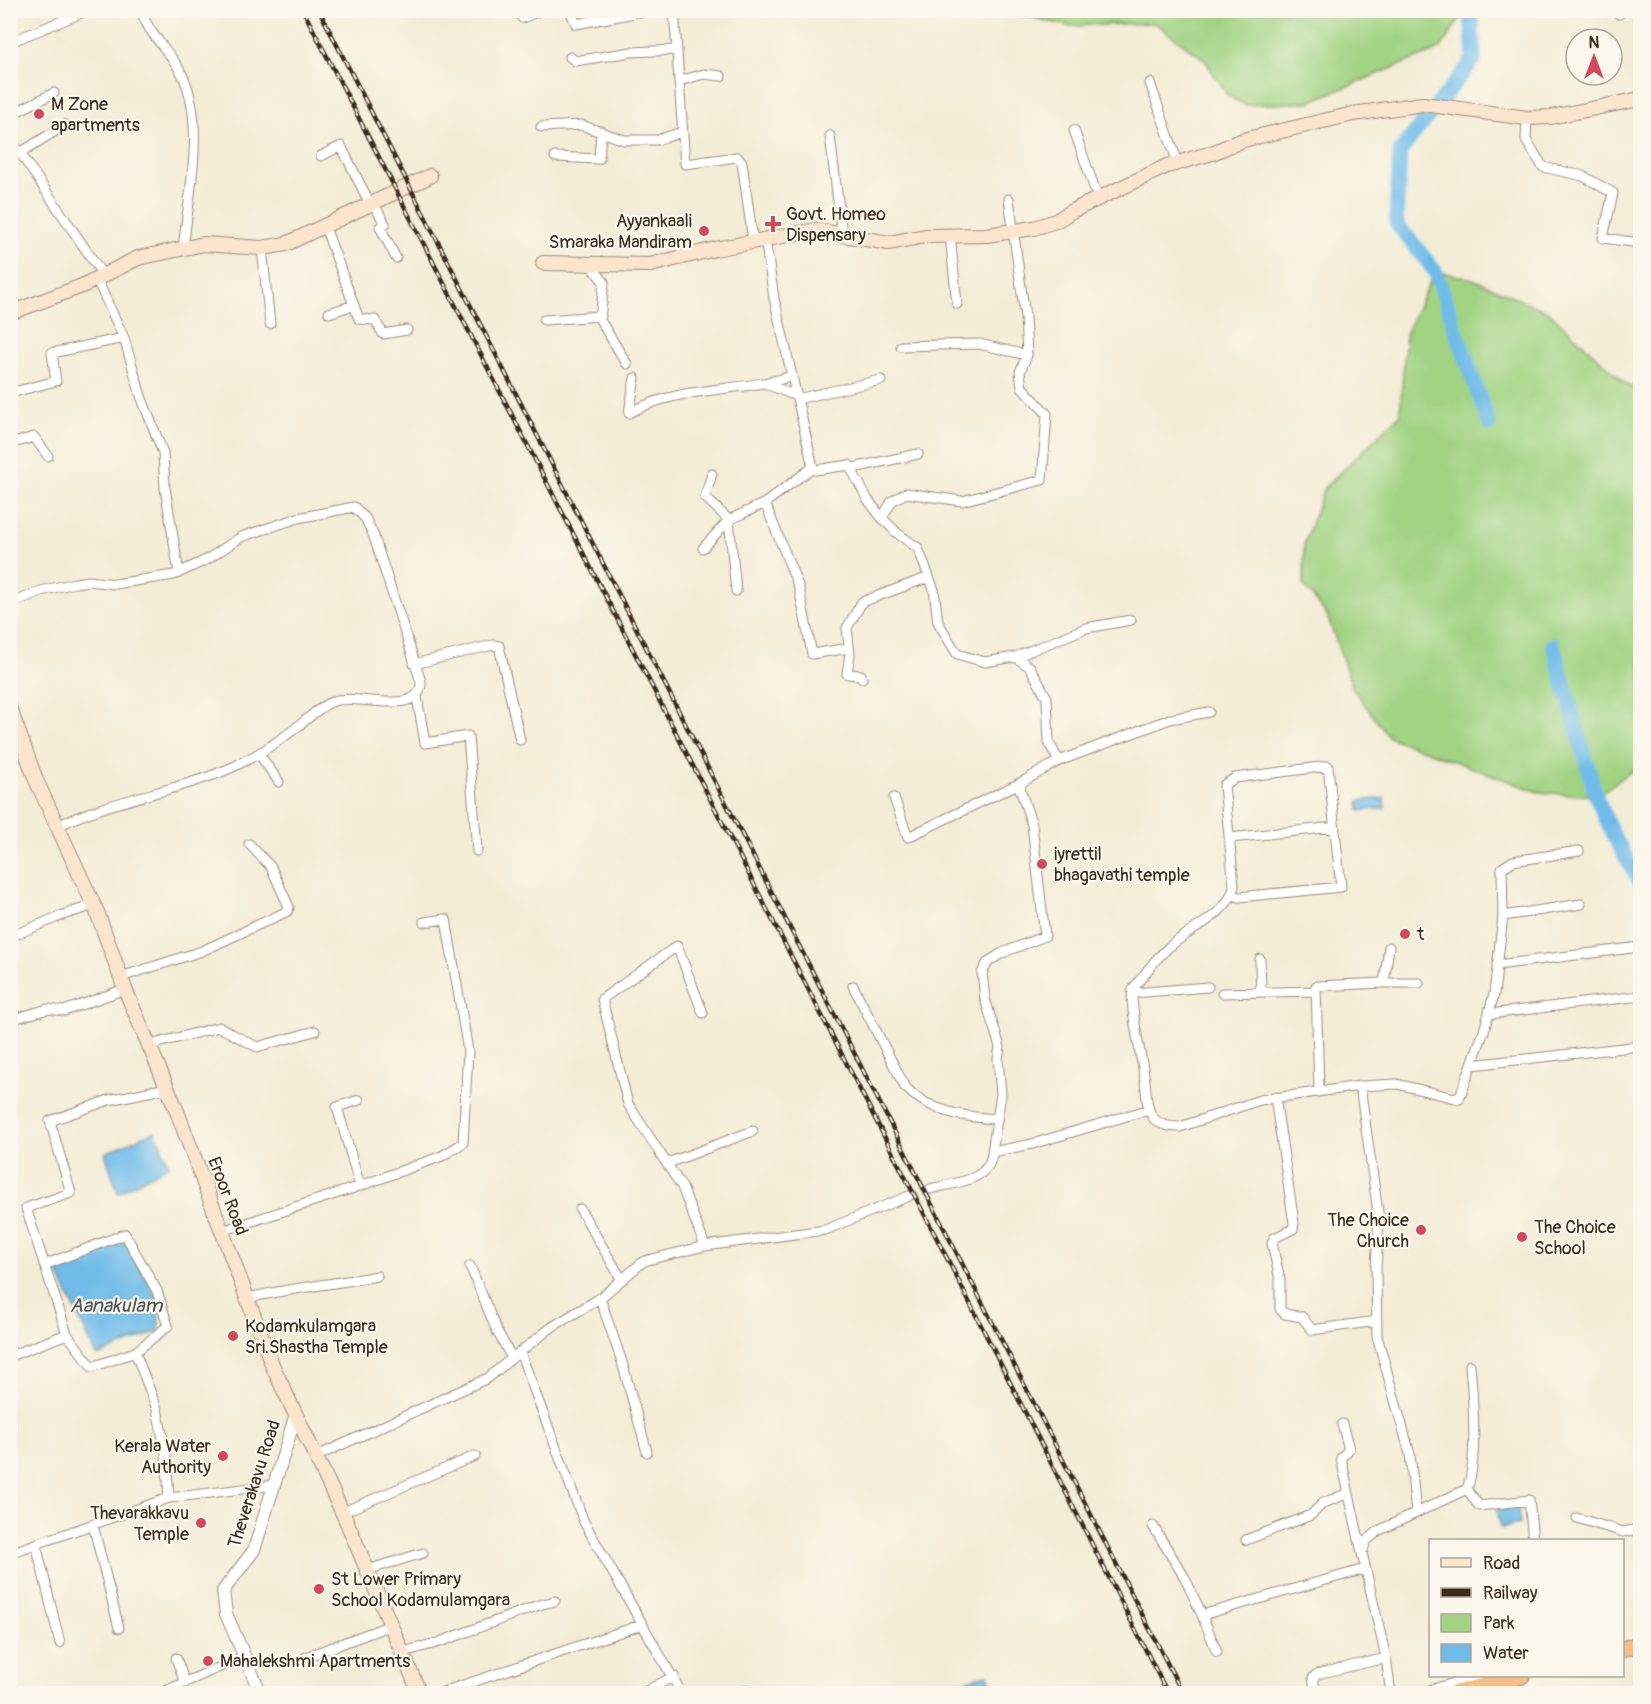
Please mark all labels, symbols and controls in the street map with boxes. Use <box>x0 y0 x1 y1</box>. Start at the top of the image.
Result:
north arrow <box>1564 27 1624 87</box>
text: N <box>1589 33 1600 53</box>
place label: M Zone apartments <box>51 93 140 137</box>
marker: M Zone apartments <box>32 107 46 121</box>
place label: Govt. Homeo Dispensary <box>786 203 886 247</box>
place label: Ayyankaali Smaraka Mandiram <box>549 210 692 254</box>
marker: Govt. Homeo Dispensary <box>764 215 782 233</box>
marker: Ayyankaali Smaraka Mandiram <box>697 224 711 238</box>
place label: iyrettil bhagavathi temple <box>1054 843 1190 887</box>
marker: iyrettil bhagavathi temple <box>1035 857 1049 871</box>
place label: t <box>1416 923 1425 946</box>
marker: t <box>1398 927 1412 941</box>
street label: Eroor Road <box>202 1154 253 1239</box>
place label: The Choice Church <box>1327 1209 1409 1253</box>
place label: The Choice School <box>1534 1216 1616 1260</box>
marker: The Choice Church <box>1414 1223 1428 1237</box>
marker: The Choice School <box>1515 1230 1529 1244</box>
water label: Aanakulam <box>70 1293 163 1318</box>
place label: Kodamkulamgara Sri.Shastha Temple <box>245 1315 388 1359</box>
marker: Kodamkulamgara Sri.Shastha Temple <box>226 1329 240 1343</box>
street label: Theverakavu Road <box>223 1417 286 1551</box>
place label: Kerala Water Authority <box>114 1435 212 1479</box>
marker: Kerala Water Authority <box>216 1449 230 1463</box>
place label: Thevarakkavu Temple <box>90 1502 189 1546</box>
marker: Thevarakkavu Temple <box>194 1516 208 1530</box>
legend <box>1429 1539 1624 1677</box>
text: Road <box>1483 1552 1520 1575</box>
place label: St Lower Primary School Kodamulamgara <box>331 1568 510 1612</box>
marker: St Lower Primary School Kodamulamgara <box>312 1582 326 1596</box>
text: Railway <box>1483 1582 1538 1605</box>
text: Park <box>1483 1612 1515 1635</box>
text: Water <box>1483 1642 1529 1665</box>
place label: Mahalekshmi Apartments <box>220 1650 410 1673</box>
marker: Mahalekshmi Apartments <box>201 1654 215 1668</box>

